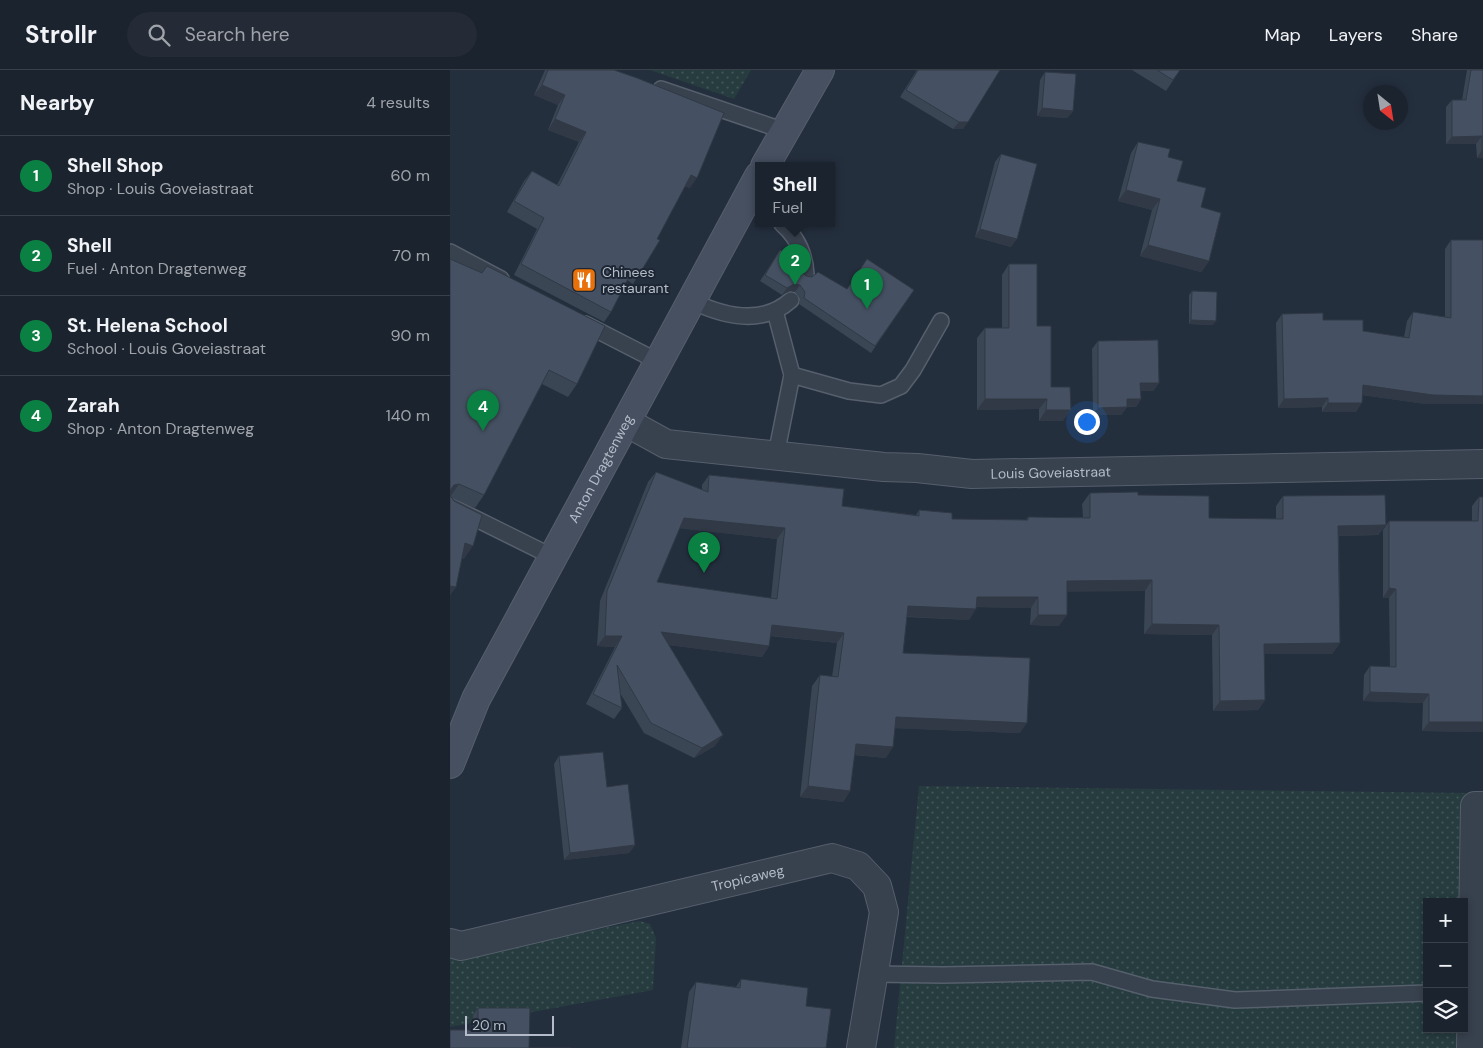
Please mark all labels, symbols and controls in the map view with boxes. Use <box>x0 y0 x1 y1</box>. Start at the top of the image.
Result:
search box <box>127 12 477 57</box>
text: Strollr <box>25 19 97 50</box>
icon: search <box>145 21 173 49</box>
text: Search here <box>185 22 290 47</box>
text: Map <box>1265 23 1301 47</box>
text: Layers <box>1329 23 1383 47</box>
text: Share <box>1411 23 1458 47</box>
north arrow <box>1363 85 1408 130</box>
text: Nearby <box>20 89 94 117</box>
text: 4 results <box>366 92 430 113</box>
text: Shell Shop <box>67 153 164 178</box>
popup <box>755 162 835 227</box>
text: 1 <box>33 165 39 186</box>
text: 60 m <box>390 165 430 186</box>
text: Shell <box>773 172 817 197</box>
text: Shop · Louis Goveiastraat <box>67 178 254 199</box>
text: Fuel <box>773 197 803 218</box>
text: Shell <box>67 233 112 258</box>
pin: 2 <box>779 244 811 285</box>
text: 2 <box>31 245 41 266</box>
text: 70 m <box>392 245 430 266</box>
text: Fuel · Anton Dragtenweg <box>67 258 247 279</box>
place label: Chinees restaurant <box>602 263 669 297</box>
restaurant icon: Chinees restaurant <box>571 267 597 293</box>
pin: 1 <box>851 268 883 309</box>
text: St. Helena School <box>67 313 228 338</box>
text: 3 <box>31 325 41 346</box>
text: 90 m <box>390 325 430 346</box>
text: School · Louis Goveiastraat <box>67 338 266 359</box>
pin: 4 <box>467 390 499 431</box>
text: Zarah <box>67 393 120 418</box>
text: 4 <box>31 405 41 426</box>
text: 140 m <box>386 405 430 426</box>
your location <box>1074 409 1100 435</box>
street label: Anton Dragtenweg <box>564 411 637 526</box>
text: Shop · Anton Dragtenweg <box>67 418 254 439</box>
street label: Louis Goveiastraat <box>991 462 1111 483</box>
pin: 3 <box>688 532 720 573</box>
street label: Tropicaweg <box>710 861 786 895</box>
map controls <box>1423 898 1468 1033</box>
button: + <box>1423 898 1468 943</box>
button: − <box>1423 943 1468 988</box>
button: layers <box>1423 988 1468 1033</box>
scale bar <box>465 1013 554 1036</box>
text: 20 m <box>472 1016 506 1034</box>

